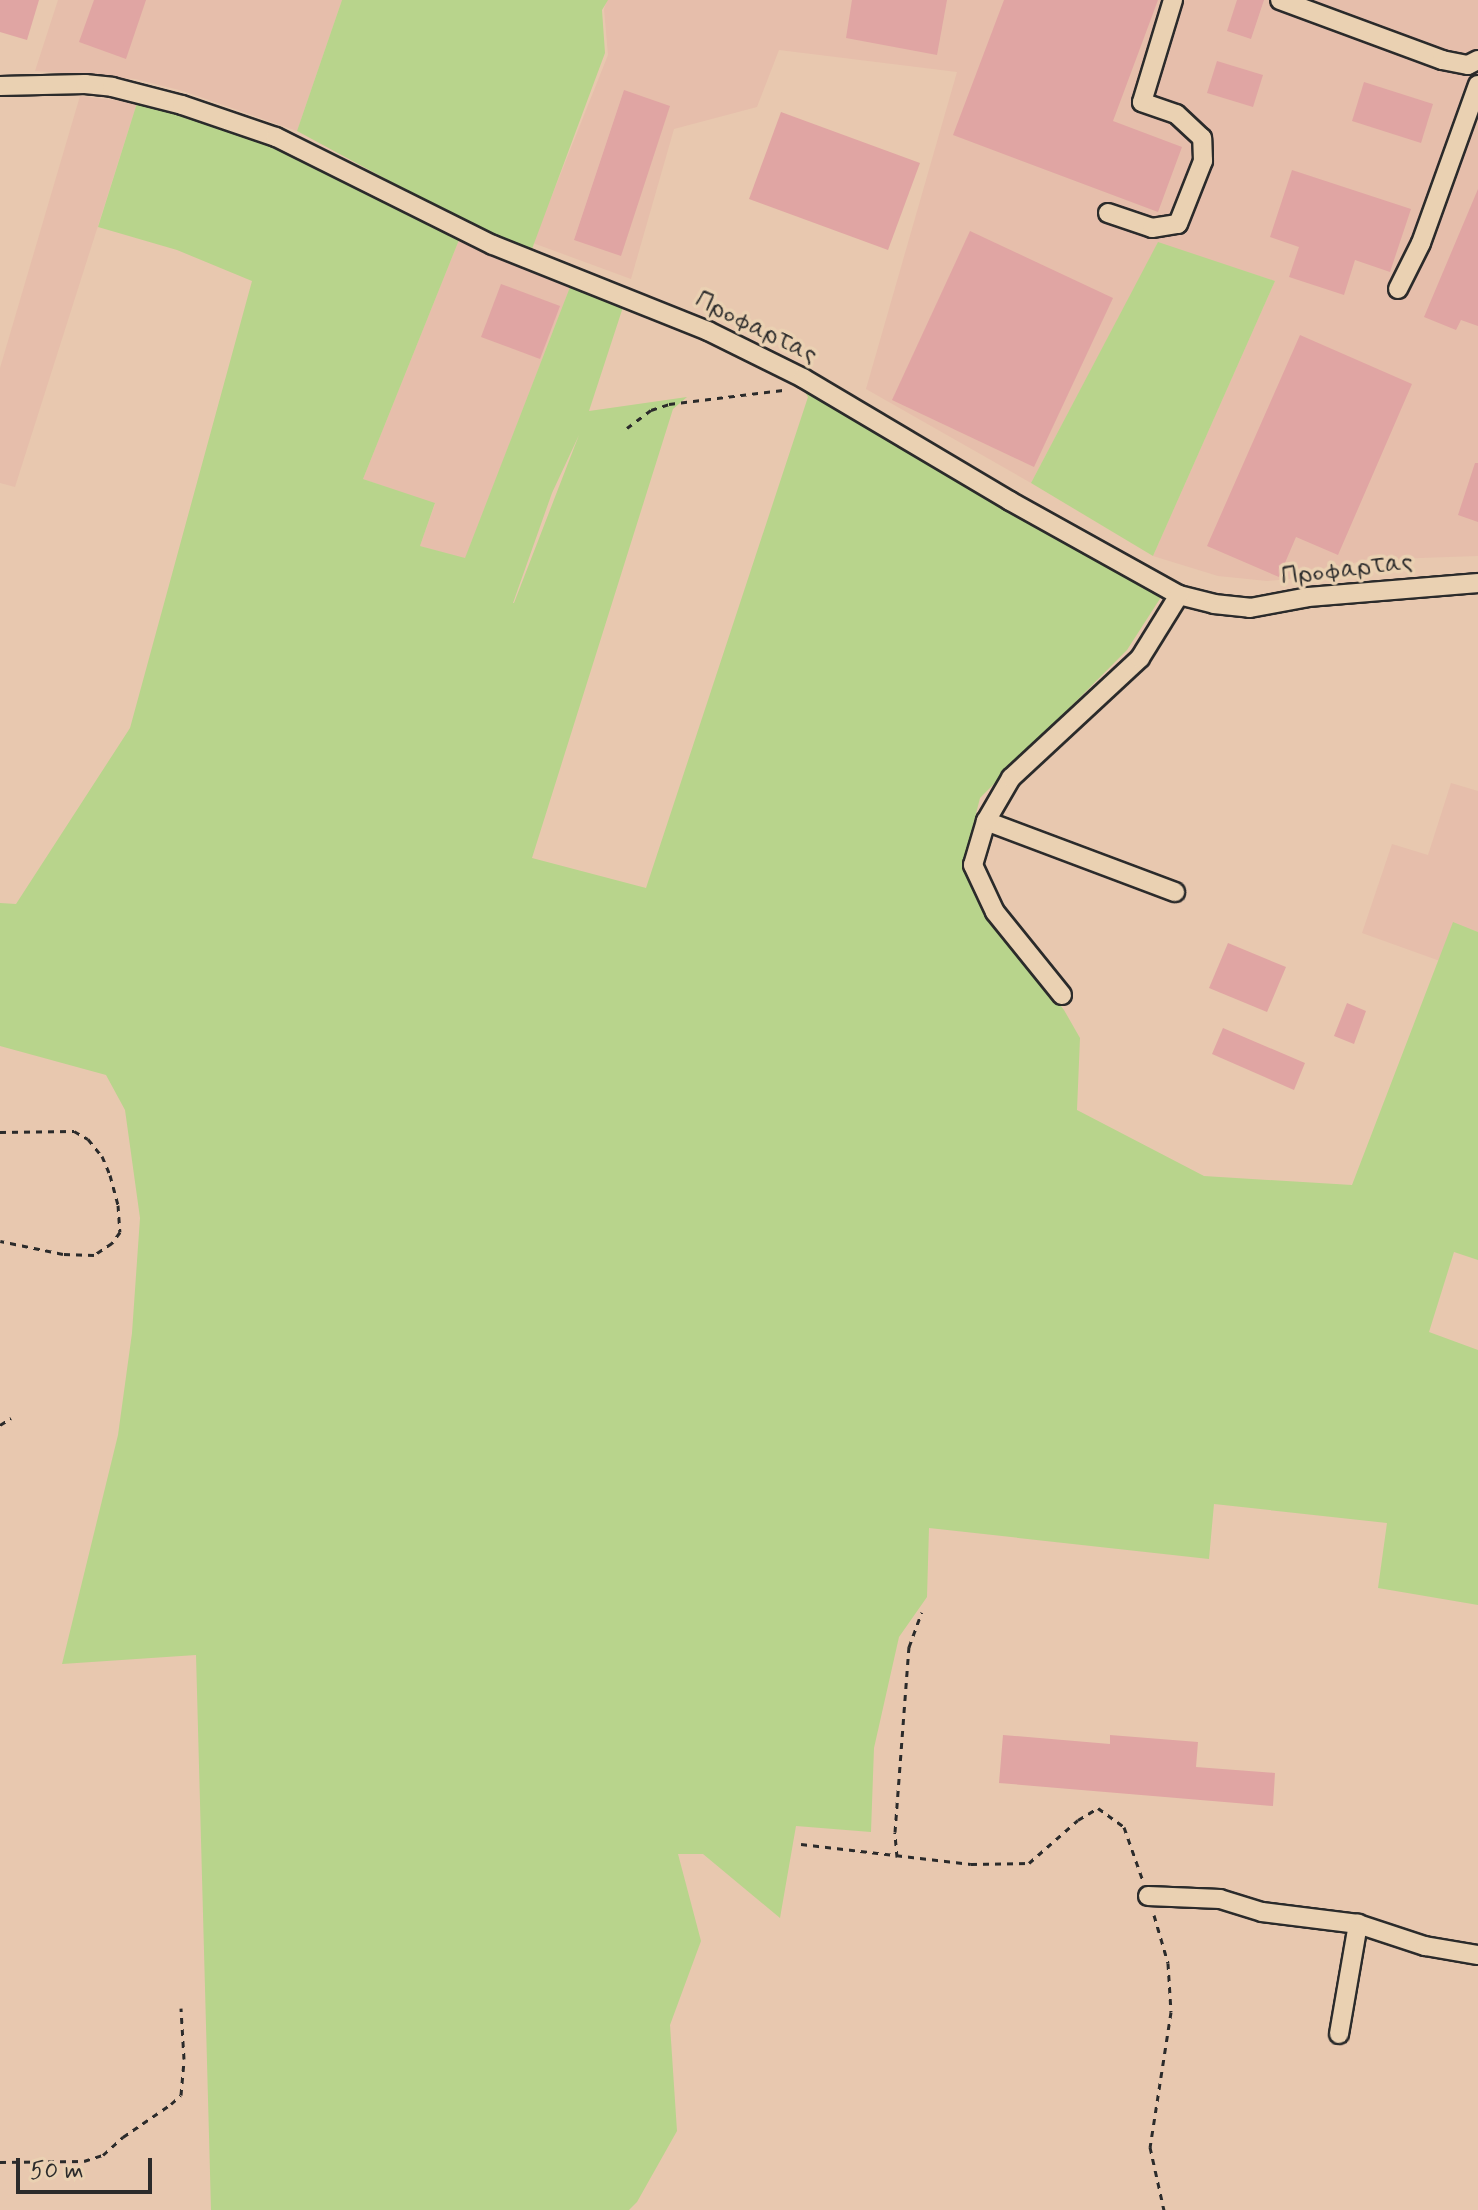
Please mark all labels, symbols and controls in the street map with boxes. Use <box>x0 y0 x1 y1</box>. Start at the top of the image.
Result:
street label: Προφαρτας <box>690 285 822 371</box>
street label: Προφαρτας <box>1279 546 1415 594</box>
scale bar <box>20 2142 156 2192</box>
text: 50 m <box>30 2156 84 2187</box>

